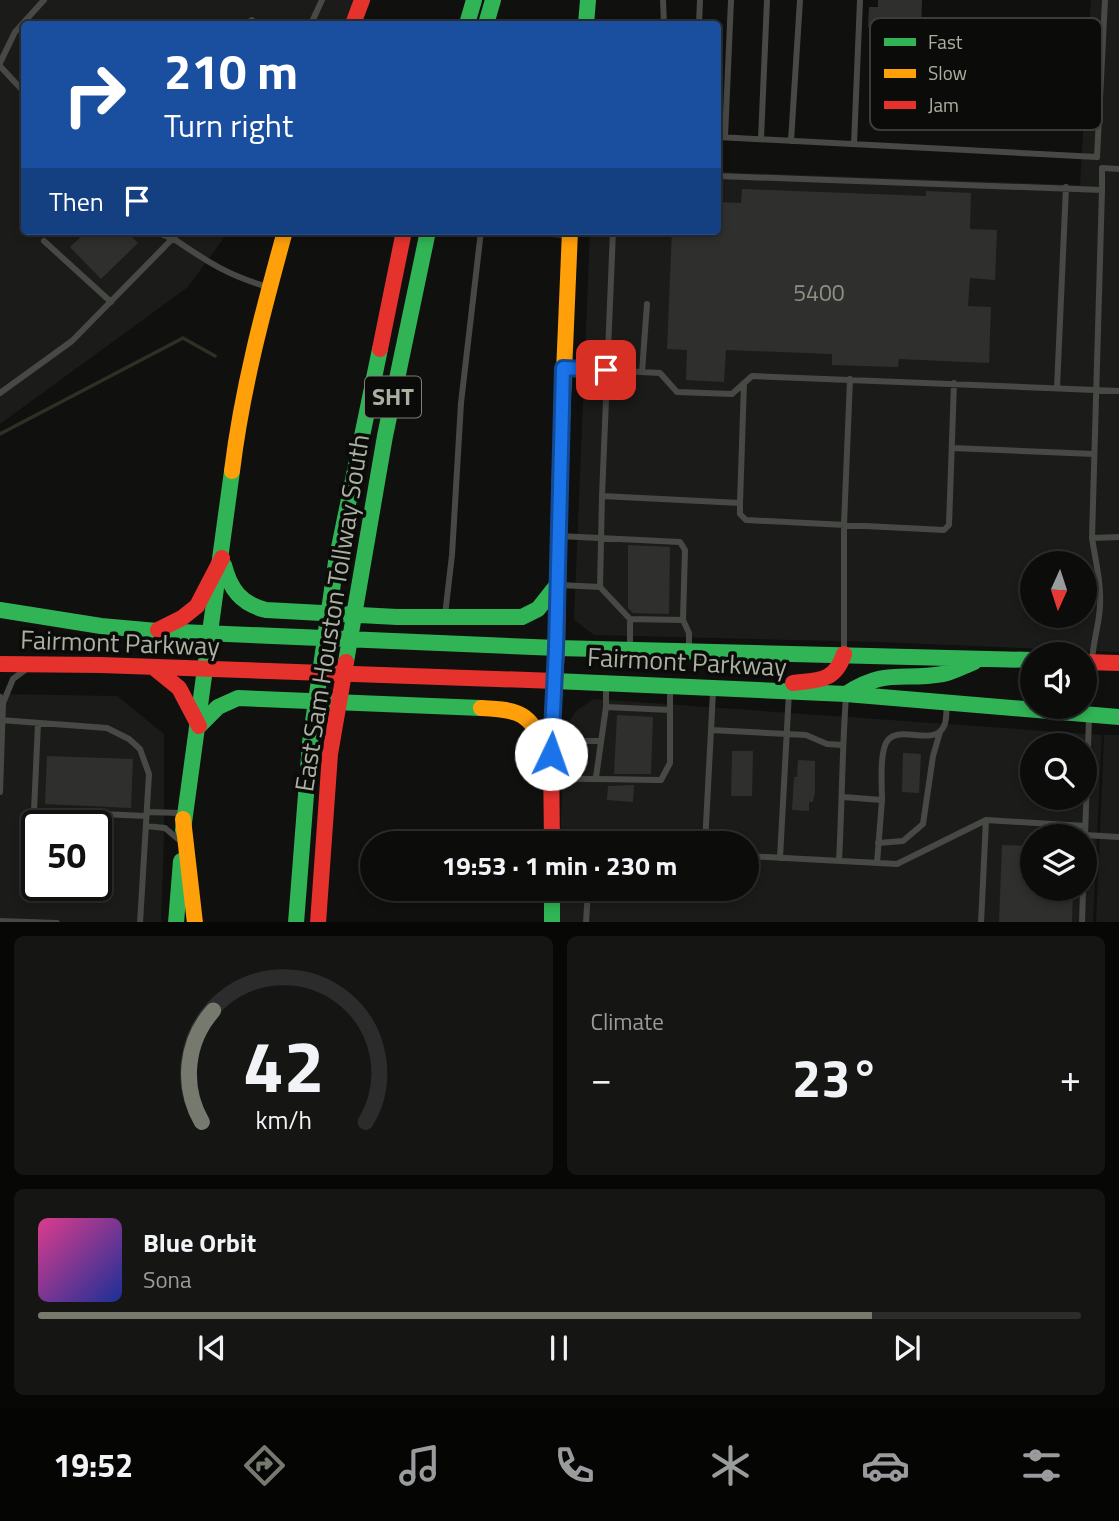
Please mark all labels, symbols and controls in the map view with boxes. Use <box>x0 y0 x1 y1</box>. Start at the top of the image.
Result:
legend <box>870 18 1102 130</box>
text: Fast <box>928 27 963 56</box>
text: 210 m <box>164 33 298 108</box>
icon: right <box>49 49 140 140</box>
text: Slow <box>928 58 967 87</box>
text: Jam <box>928 90 959 119</box>
text: Turn right <box>164 101 293 149</box>
text: Then <box>49 182 104 221</box>
icon: arrive <box>118 182 156 220</box>
house number: 5400 <box>793 275 845 310</box>
pin <box>576 340 636 400</box>
icon: arrive <box>587 351 625 389</box>
road number: SHT <box>365 376 421 418</box>
street label: East Sam Houston Tollway South <box>284 432 379 794</box>
north arrow <box>1020 551 1097 628</box>
map controls <box>1020 551 1097 901</box>
street label: Fairmont Parkway <box>20 620 220 665</box>
street label: Fairmont Parkway <box>586 637 788 686</box>
button: sound <box>1020 642 1097 719</box>
position arrow <box>514 717 588 791</box>
button: search <box>1020 733 1097 810</box>
speed limit sign: 50 <box>21 810 112 901</box>
button: layers <box>1020 824 1097 901</box>
text: 19:53 · 1 min · 230 m <box>442 846 677 885</box>
text: Climate <box>591 1004 664 1039</box>
text: 42 <box>242 1010 324 1120</box>
text: 23° <box>792 1038 879 1117</box>
text: − <box>591 1049 612 1107</box>
text: + <box>1060 1049 1081 1107</box>
text: km/h <box>255 1100 312 1138</box>
text: Blue Orbit <box>143 1223 256 1262</box>
text: Sona <box>143 1262 191 1297</box>
icon: previous <box>193 1329 231 1367</box>
icon: pause <box>540 1329 578 1367</box>
icon: next <box>888 1329 926 1367</box>
text: 19:52 <box>53 1441 133 1489</box>
icon: directions <box>240 1441 289 1490</box>
icon: music <box>395 1441 444 1490</box>
icon: phone <box>550 1441 599 1490</box>
icon: climate <box>706 1441 755 1490</box>
icon: car <box>861 1441 910 1490</box>
icon: filters <box>1017 1441 1066 1490</box>

